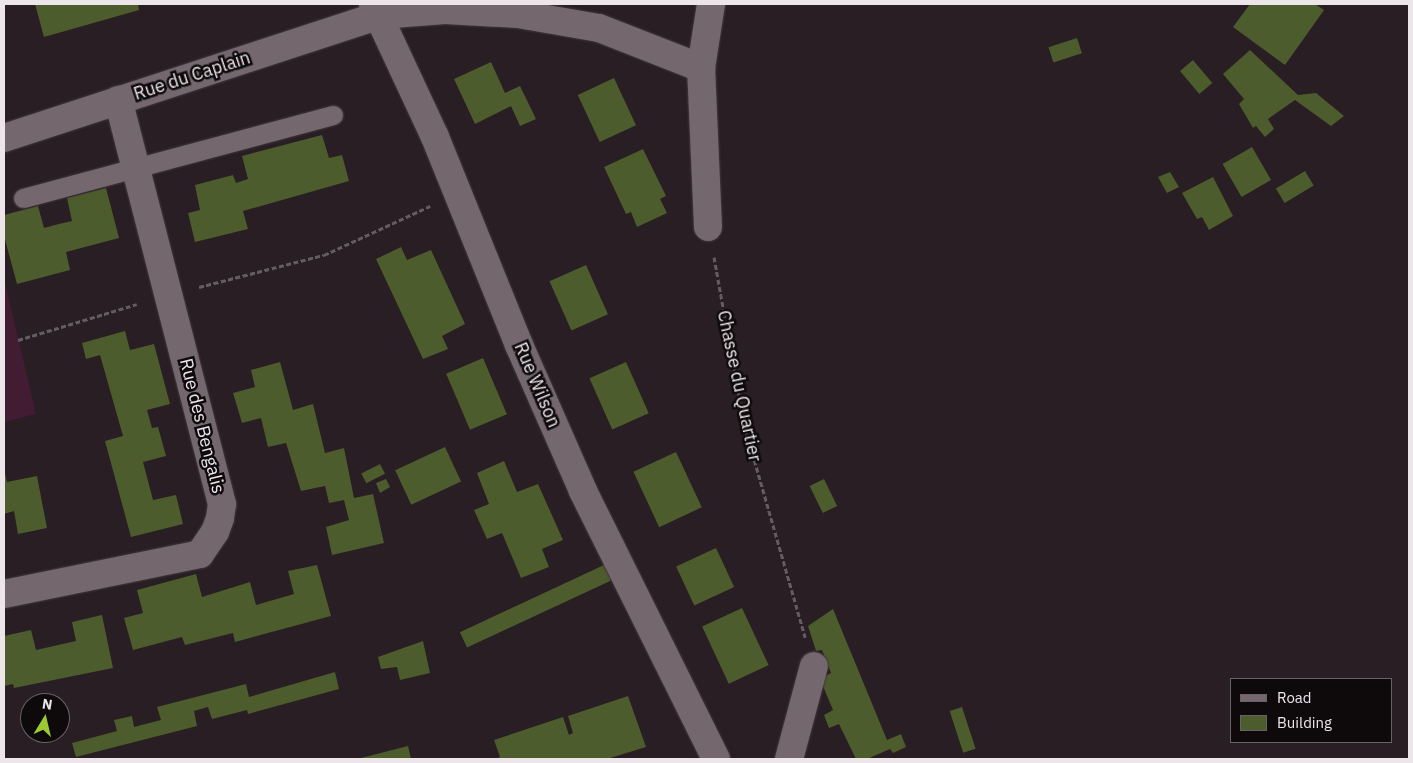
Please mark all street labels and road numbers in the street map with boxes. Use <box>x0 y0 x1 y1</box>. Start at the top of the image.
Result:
street label: Rue du Caplain <box>131 47 253 105</box>
street label: Chasse du Quartier <box>712 308 766 464</box>
street label: Rue Wilson <box>509 339 565 431</box>
street label: Rue des Bengalis <box>175 356 229 496</box>

